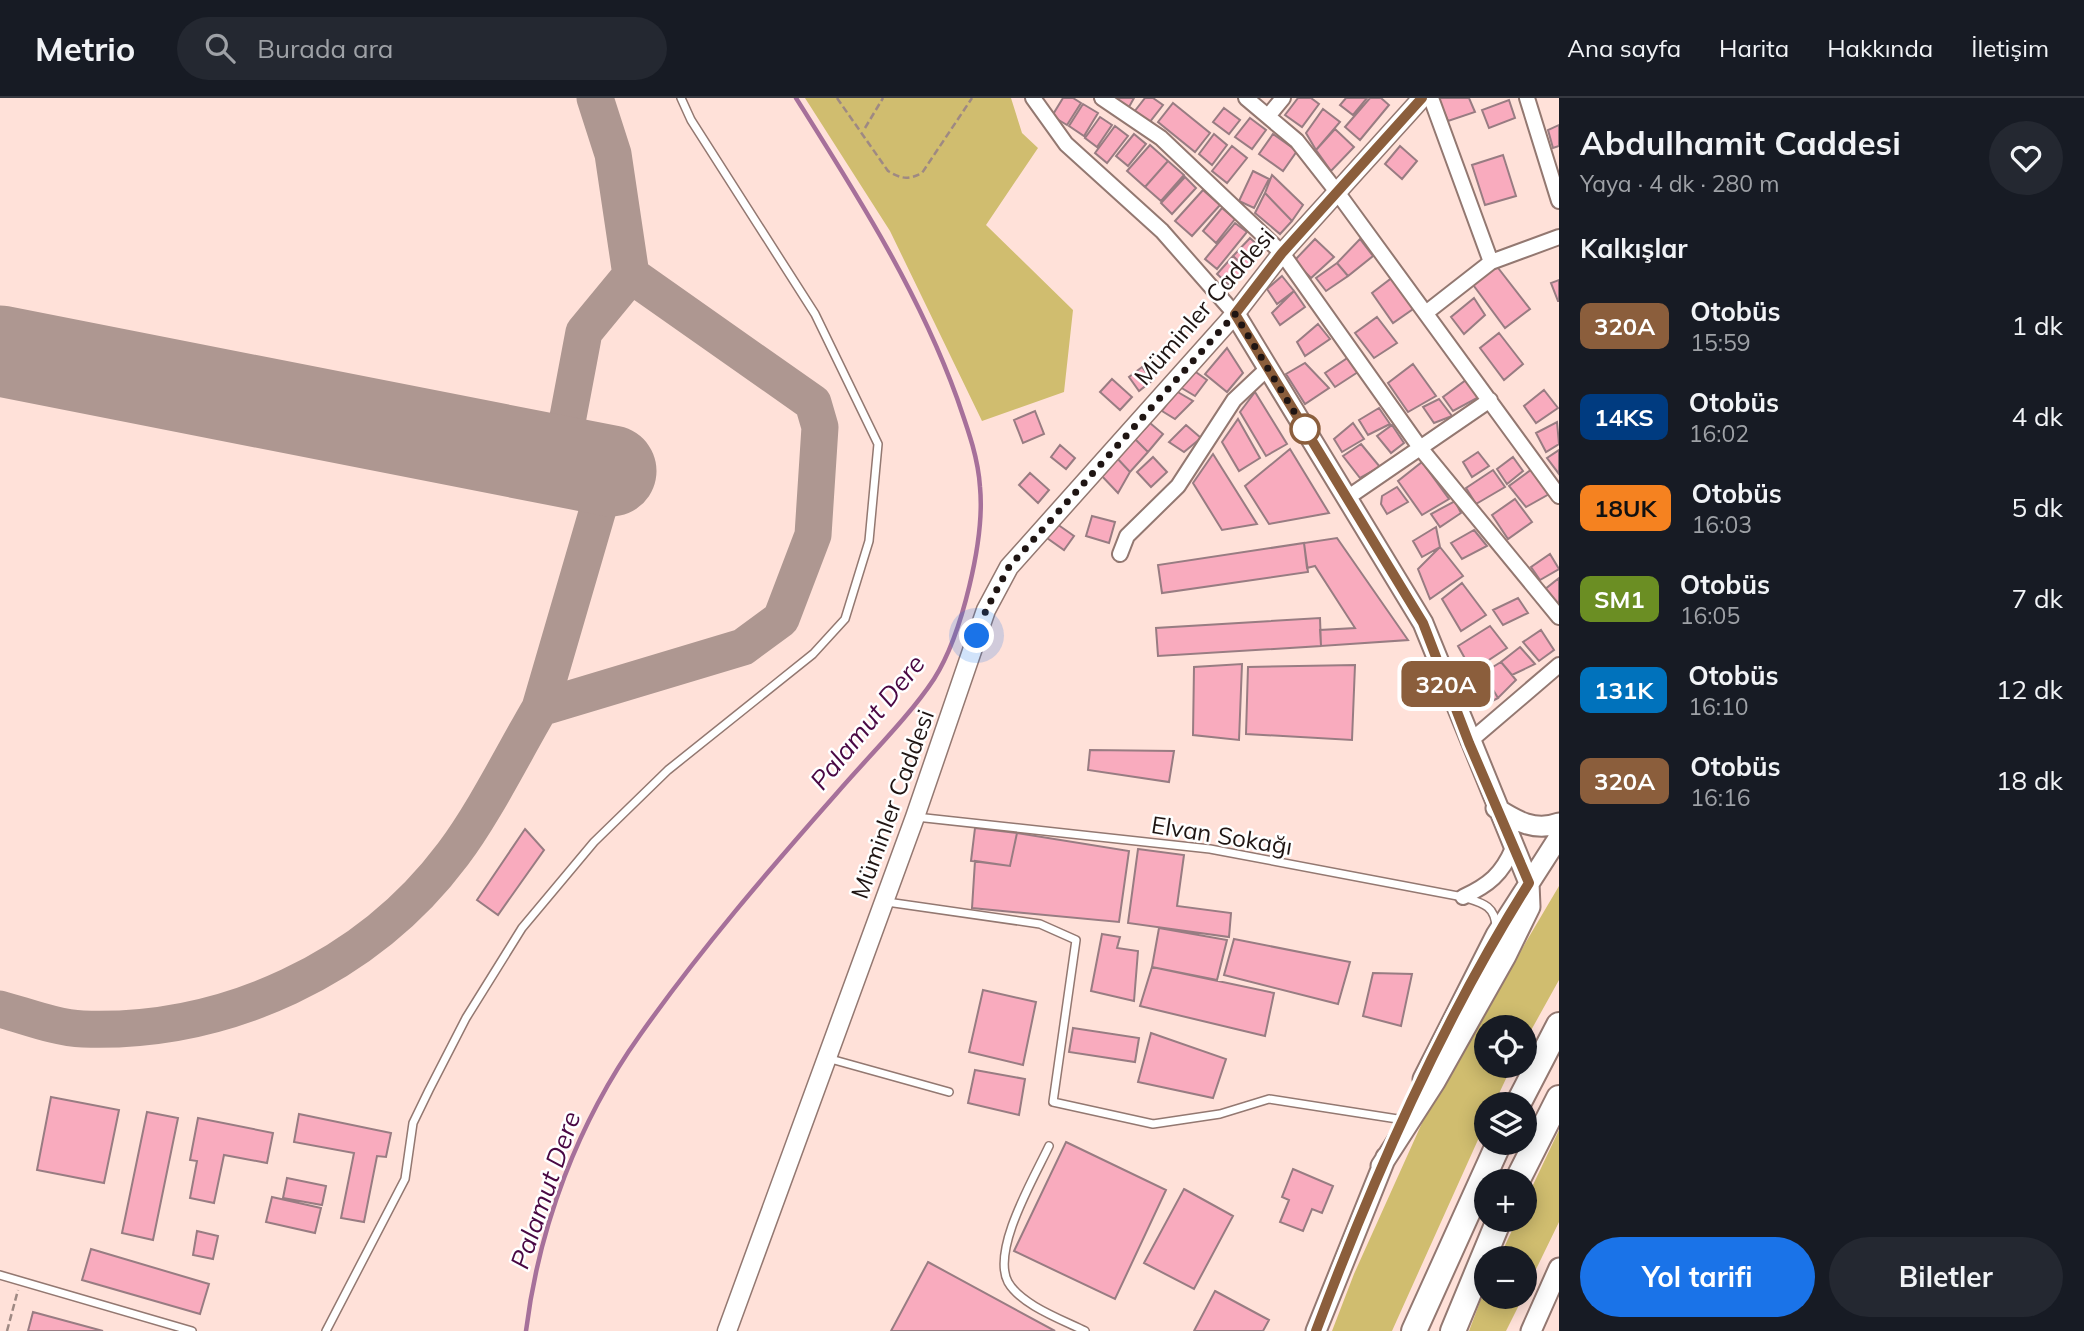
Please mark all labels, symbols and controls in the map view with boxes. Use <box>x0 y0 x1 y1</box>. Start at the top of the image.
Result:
search box <box>177 17 667 80</box>
text: Metrio <box>35 28 135 69</box>
icon: search <box>201 29 239 67</box>
text: Burada ara <box>257 32 393 65</box>
text: Ana sayfa <box>1567 33 1681 63</box>
text: Harita <box>1719 33 1789 63</box>
text: Hakkında <box>1827 33 1933 63</box>
text: İletişim <box>1971 33 2049 63</box>
button: heart <box>1989 121 2063 195</box>
text: Abdulhamit Caddesi <box>1580 122 1901 163</box>
text: Yaya · 4 dk · 280 m <box>1580 169 1779 198</box>
street label: Müminler Caddesi <box>1127 221 1281 391</box>
text: Kalkışlar <box>1580 232 1688 265</box>
text: Otobüs <box>1690 295 1780 328</box>
text: 1 dk <box>2012 309 2063 342</box>
text: 320A <box>1594 311 1655 341</box>
text: 15:59 <box>1690 328 1751 357</box>
text: Otobüs <box>1689 386 1779 419</box>
text: 4 dk <box>2012 400 2063 433</box>
text: 14KS <box>1594 402 1654 432</box>
unlabelled marker <box>1290 414 1320 444</box>
text: 16:02 <box>1689 419 1749 448</box>
text: Otobüs <box>1692 477 1782 510</box>
text: 5 dk <box>2012 491 2063 524</box>
text: 18UK <box>1594 493 1657 523</box>
text: 16:03 <box>1692 510 1752 539</box>
text: Otobüs <box>1680 568 1770 601</box>
text: 7 dk <box>2012 582 2063 615</box>
text: SM1 <box>1594 584 1645 614</box>
text: 16:05 <box>1680 601 1740 630</box>
your location <box>959 618 994 653</box>
water label: Palamut Dere <box>802 648 932 796</box>
text: Otobüs <box>1688 659 1778 692</box>
line badge: 320A <box>1397 661 1495 707</box>
text: 320A <box>1415 669 1477 699</box>
text: 12 dk <box>1996 673 2063 706</box>
text: 131K <box>1594 675 1653 705</box>
text: 16:10 <box>1688 692 1749 721</box>
street label: Müminler Caddesi <box>844 705 940 903</box>
text: Otobüs <box>1690 750 1780 783</box>
text: 18 dk <box>1996 764 2063 797</box>
text: 320A <box>1594 766 1655 796</box>
text: 16:16 <box>1690 783 1751 812</box>
street label: Elvan Sokağı <box>1149 809 1295 861</box>
map controls <box>1474 1015 1537 1309</box>
button: locate <box>1474 1015 1537 1078</box>
button: layers <box>1474 1092 1537 1155</box>
water label: Palamut Dere <box>503 1107 587 1273</box>
button: + <box>1474 1169 1537 1232</box>
button: Yol tarifi <box>1580 1237 1815 1317</box>
button: Biletler <box>1829 1237 2063 1317</box>
button: − <box>1474 1246 1537 1309</box>

